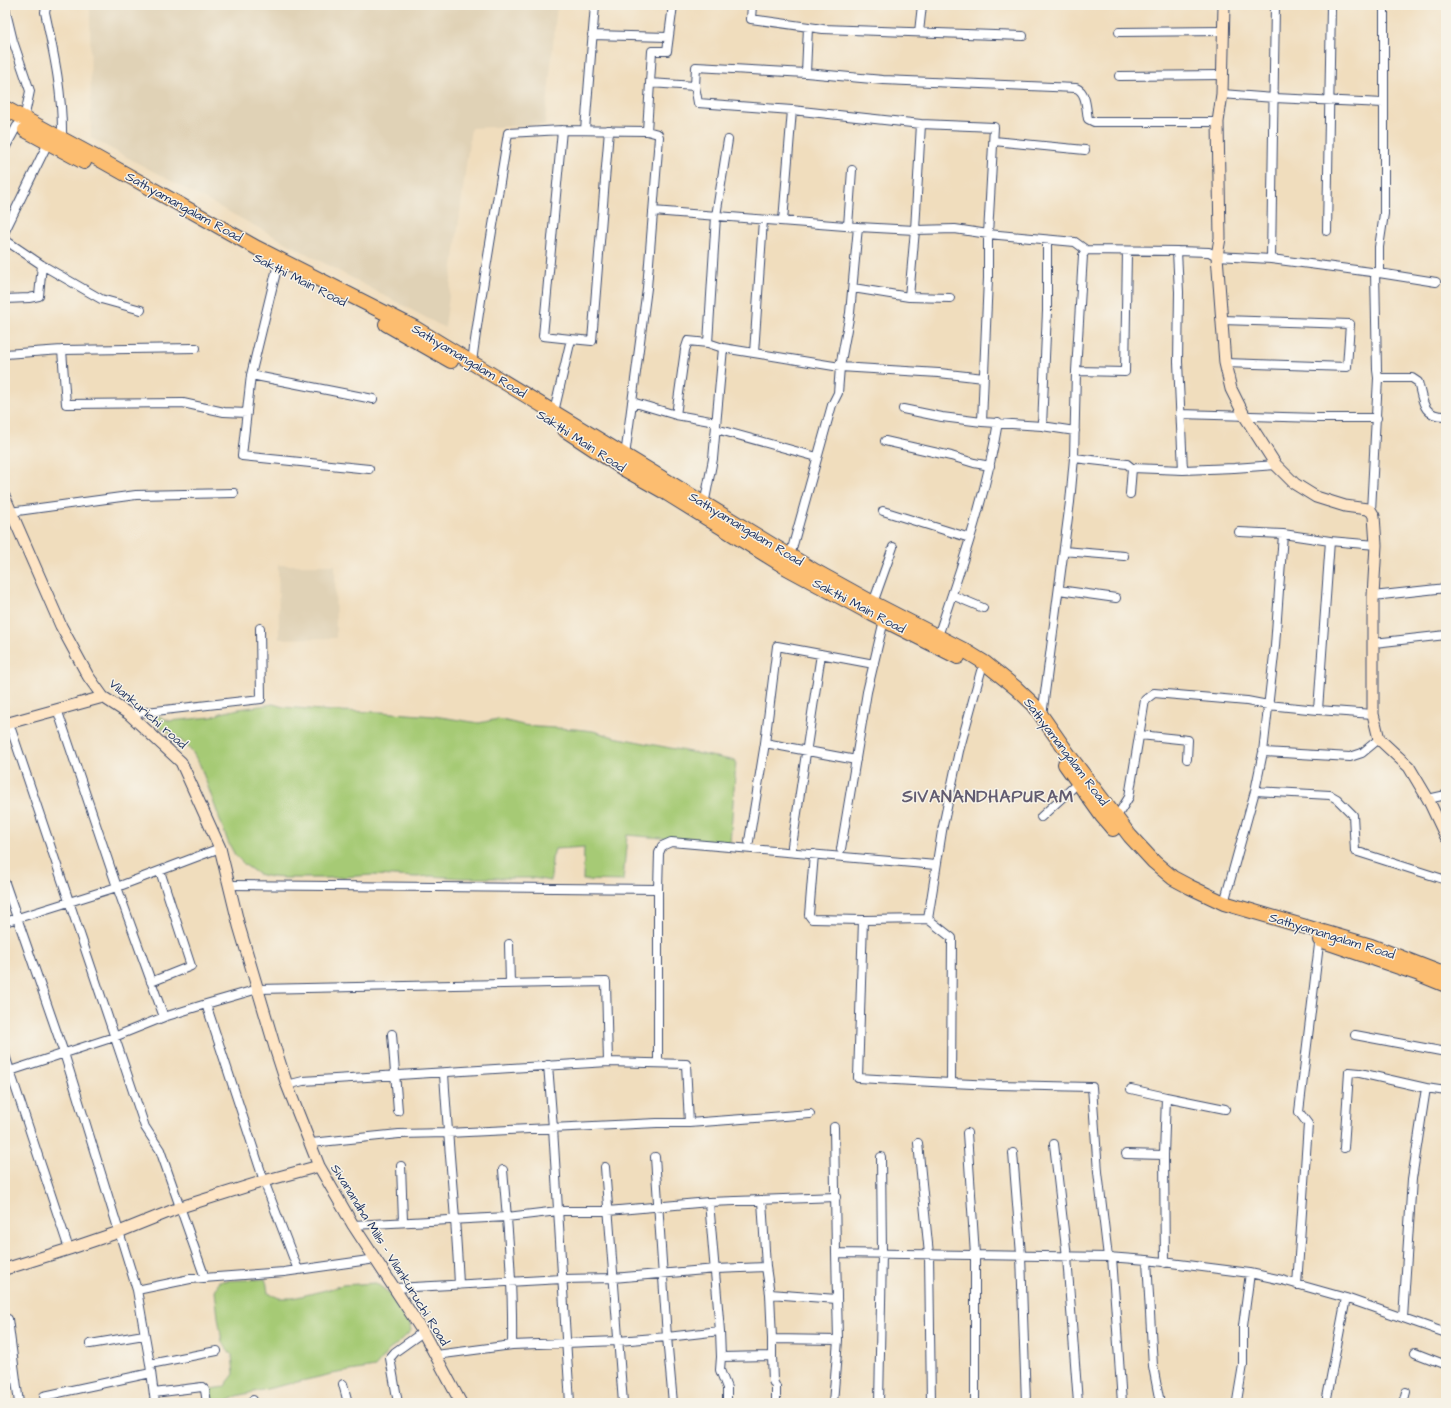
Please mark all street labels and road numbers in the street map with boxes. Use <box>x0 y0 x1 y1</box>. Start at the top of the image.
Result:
street label: Sathyamangalam Road <box>122 167 246 248</box>
street label: Sakthi Main Road <box>250 249 350 311</box>
street label: Sathyamangalam Road <box>408 320 530 403</box>
street label: Sakthi Main Road <box>533 405 629 477</box>
street label: Sathyamangalam Road <box>685 488 807 571</box>
street label: Sakthi Main Road <box>809 574 909 638</box>
street label: Vilankurichi road <box>105 675 191 753</box>
street label: Sathyamangalam Road <box>1019 694 1113 811</box>
street label: Sathyamangalam Road <box>1267 908 1397 965</box>
street label: Sivanandha Mills - Vilankuruchi Road <box>326 1161 454 1350</box>

